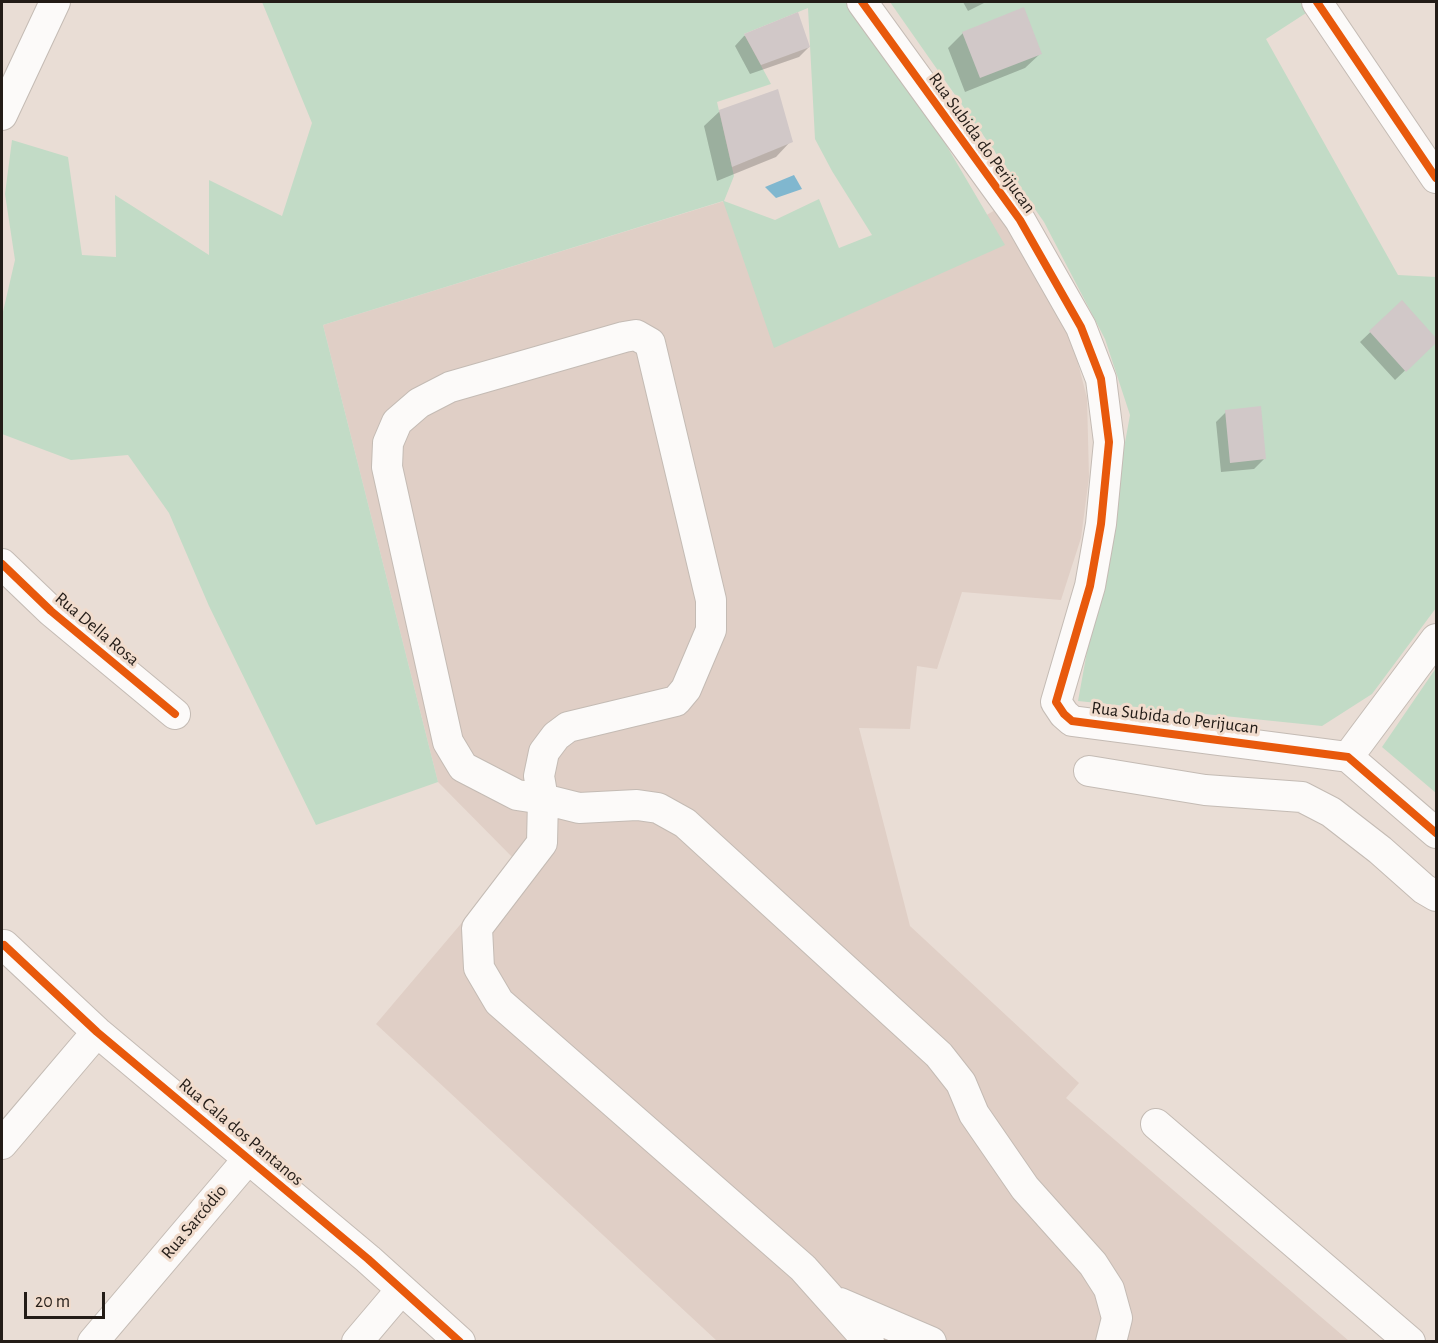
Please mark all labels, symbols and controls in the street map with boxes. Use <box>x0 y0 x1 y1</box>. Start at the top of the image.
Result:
street label: Rua Subida do Perijucan <box>924 69 1040 217</box>
street label: Rua Della Rosa <box>50 588 144 670</box>
street label: Rua Subida do Perijucan <box>1090 697 1260 739</box>
street label: Rua Cala dos Pantanos <box>174 1074 308 1190</box>
street label: Rua Sarcódio <box>157 1180 231 1264</box>
scale bar <box>27 1280 108 1318</box>
text: 20 m <box>35 1293 70 1311</box>

